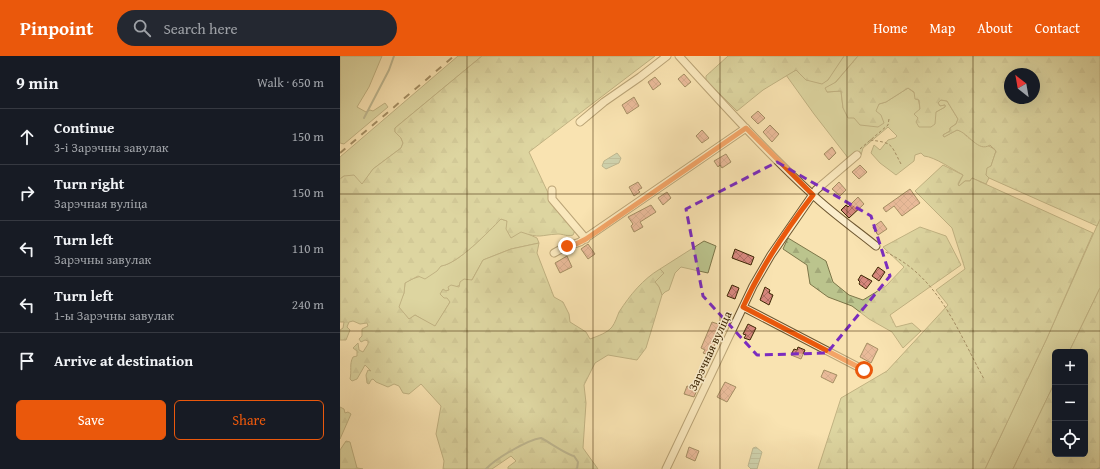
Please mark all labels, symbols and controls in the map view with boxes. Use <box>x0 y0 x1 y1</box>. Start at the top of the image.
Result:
search box <box>117 10 397 46</box>
text: Pinpoint <box>20 14 93 42</box>
icon: search <box>131 17 153 39</box>
text: Search here <box>163 18 237 39</box>
text: Home <box>873 18 908 38</box>
text: Map <box>930 18 955 38</box>
text: About <box>977 18 1013 38</box>
text: Contact <box>1035 18 1080 38</box>
north arrow <box>1004 68 1040 104</box>
text: 9 min <box>16 70 58 95</box>
text: Walk · 650 m <box>257 73 324 92</box>
text: Continue <box>54 117 115 138</box>
icon: ahead <box>16 126 38 148</box>
text: 150 m <box>292 127 324 146</box>
text: 3-і Зарэчны завулак <box>54 138 169 157</box>
text: Turn right <box>54 173 125 194</box>
icon: right <box>16 182 38 204</box>
text: 150 m <box>292 183 324 202</box>
text: Зарэчная вуліца <box>54 194 148 213</box>
text: Turn left <box>54 229 113 250</box>
route end <box>558 237 576 255</box>
icon: left <box>16 238 38 260</box>
text: 110 m <box>292 239 324 258</box>
text: Зарэчны завулак <box>54 250 151 269</box>
text: Turn left <box>54 285 113 306</box>
icon: left <box>16 294 38 316</box>
text: 240 m <box>292 295 324 314</box>
text: 1-ы Зарэчны завулак <box>54 306 174 325</box>
street label: Зарэчная вуліца <box>684 308 736 393</box>
map controls <box>1052 349 1088 457</box>
button: + <box>1052 349 1088 385</box>
icon: arrive <box>16 350 38 372</box>
text: Arrive at destination <box>54 350 193 371</box>
route start <box>855 361 873 379</box>
button: − <box>1052 385 1088 421</box>
button: Save <box>16 400 166 440</box>
button: Share <box>174 400 324 440</box>
button: locate <box>1052 421 1088 457</box>

